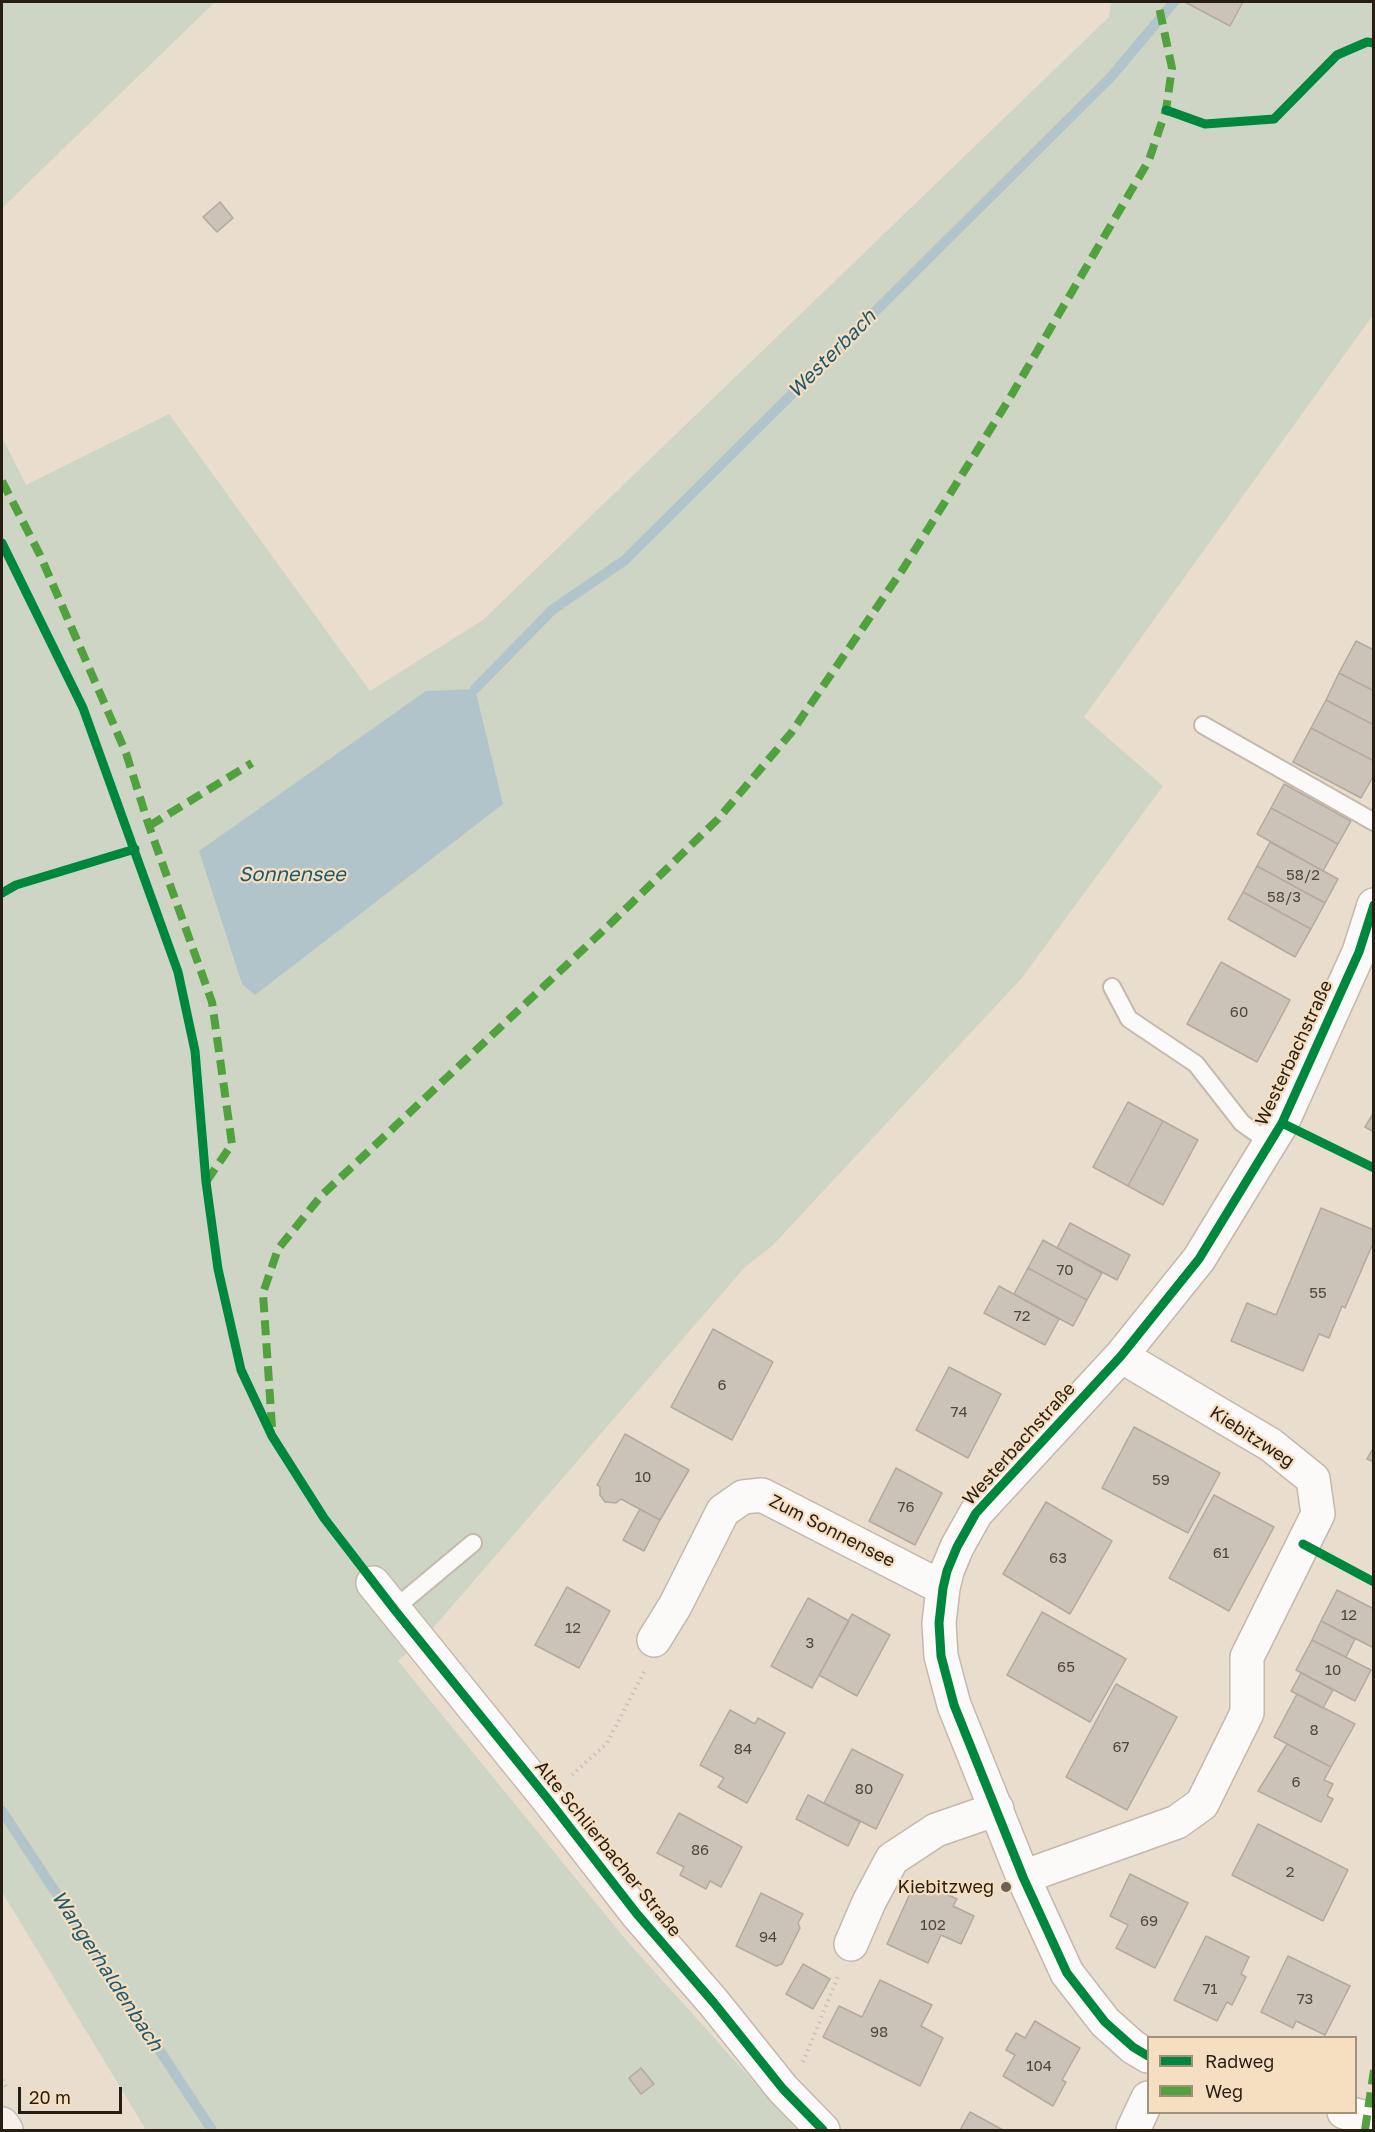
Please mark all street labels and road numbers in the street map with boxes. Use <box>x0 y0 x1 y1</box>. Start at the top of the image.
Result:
street label: Westerbachstraße <box>1251 977 1337 1129</box>
street label: Westerbachstraße <box>958 1378 1080 1510</box>
street label: Kiebitzweg <box>1206 1402 1298 1472</box>
street label: Zum Sonnensee <box>766 1490 898 1572</box>
street label: Alte Schlierbacher Straße <box>530 1757 686 1941</box>

